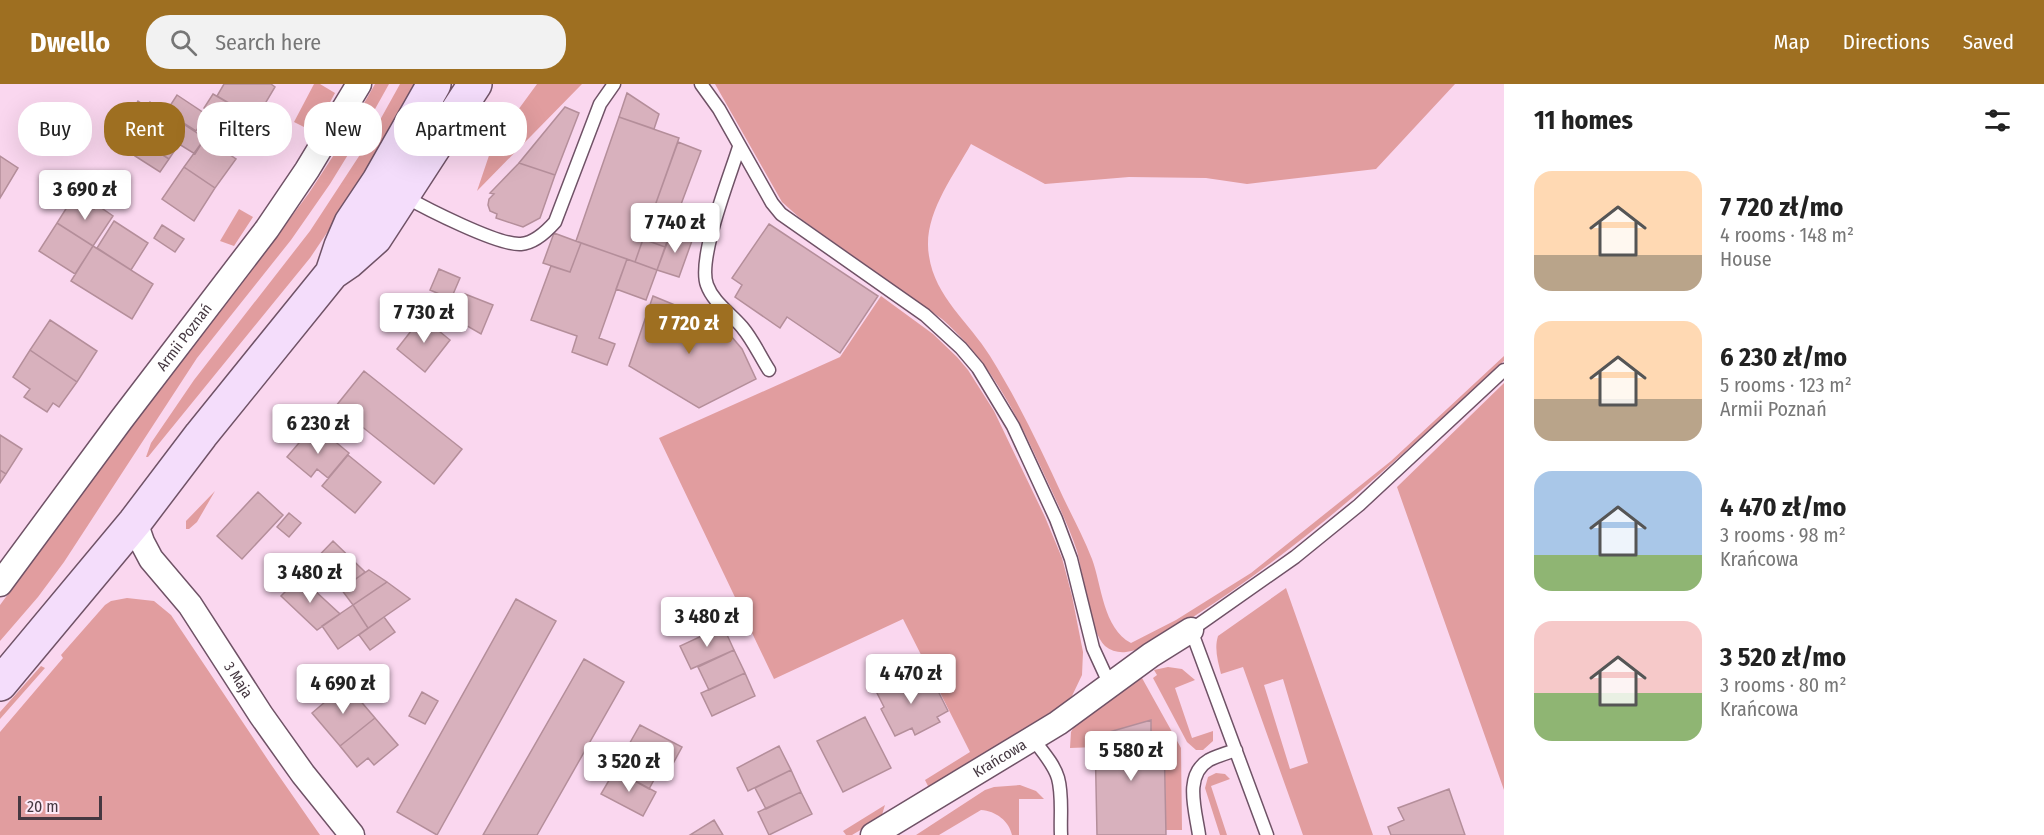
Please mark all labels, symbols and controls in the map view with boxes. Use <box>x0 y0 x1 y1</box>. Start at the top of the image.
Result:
search box <box>146 15 566 69</box>
text: Dwello <box>30 26 110 59</box>
icon: search <box>167 26 200 59</box>
text: Search here <box>215 29 321 56</box>
text: Map <box>1773 29 1810 55</box>
text: Directions <box>1843 29 1930 55</box>
text: Saved <box>1963 29 2014 55</box>
chip: Buy <box>18 102 92 156</box>
chip: Rent <box>104 102 185 156</box>
chip: Filters <box>197 102 292 156</box>
chip: New <box>304 102 382 156</box>
chip: Apartment <box>394 102 527 156</box>
icon: filters <box>1981 104 2014 137</box>
text: 11 homes <box>1534 105 1633 136</box>
pin: 3 690 zł <box>23 170 147 221</box>
text: 3 690 zł <box>53 177 117 201</box>
text: 7 720 zł/mo <box>1720 192 1843 223</box>
icon: home <box>1582 195 1654 267</box>
pin: 7 740 zł <box>613 203 737 254</box>
text: 7 740 zł <box>645 210 705 234</box>
text: 4 rooms · 148 m² <box>1720 223 1854 247</box>
text: House <box>1720 247 1772 271</box>
pin: 7 730 zł <box>362 293 486 344</box>
street label: Armii Poznań <box>153 300 216 375</box>
text: 7 730 zł <box>394 300 454 324</box>
pin: 7 720 zł <box>627 304 751 355</box>
text: 7 720 zł <box>659 311 719 335</box>
text: 6 230 zł/mo <box>1720 342 1847 373</box>
icon: home <box>1582 345 1654 417</box>
text: 5 rooms · 123 m² <box>1720 373 1852 397</box>
text: Armii Poznań <box>1720 397 1827 421</box>
pin: 6 230 zł <box>256 404 380 455</box>
text: 6 230 zł <box>286 411 350 435</box>
text: 4 470 zł/mo <box>1720 492 1846 523</box>
icon: home <box>1582 495 1654 567</box>
text: 3 rooms · 98 m² <box>1720 523 1846 547</box>
text: Krańcowa <box>1720 547 1799 571</box>
pin: 3 480 zł <box>248 553 372 604</box>
text: 3 480 zł <box>278 560 342 584</box>
pin: 3 480 zł <box>645 597 769 648</box>
text: 3 480 zł <box>675 604 739 628</box>
text: 3 520 zł/mo <box>1720 642 1846 673</box>
icon: home <box>1582 645 1654 717</box>
pin: 4 470 zł <box>849 654 973 705</box>
street label: 3 Maja <box>220 659 257 701</box>
text: 4 470 zł <box>880 661 942 685</box>
pin: 4 690 zł <box>281 664 405 715</box>
text: 4 690 zł <box>311 671 375 695</box>
text: 3 rooms · 80 m² <box>1720 673 1846 697</box>
text: Krańcowa <box>1720 697 1799 721</box>
pin: 5 580 zł <box>1069 731 1193 782</box>
street label: Krańcowa <box>970 735 1030 781</box>
text: 5 580 zł <box>1099 738 1163 762</box>
pin: 3 520 zł <box>567 742 691 793</box>
text: 3 520 zł <box>598 749 660 773</box>
scale bar <box>18 793 102 820</box>
text: 20 m <box>27 797 58 816</box>

